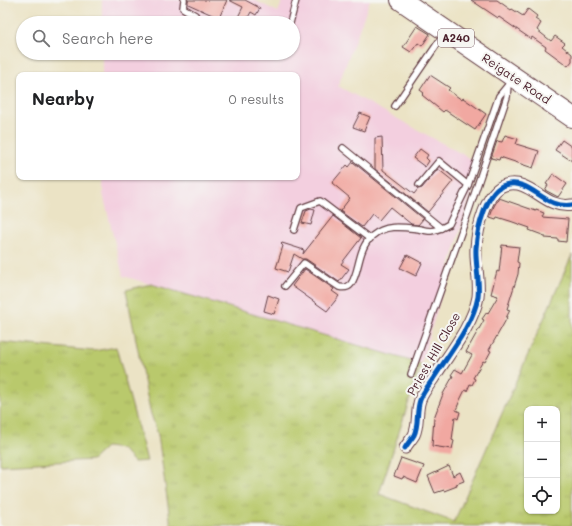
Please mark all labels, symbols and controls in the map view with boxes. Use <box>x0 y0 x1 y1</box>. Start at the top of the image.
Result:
search box <box>16 16 300 60</box>
icon: search <box>30 27 52 49</box>
text: Search here <box>62 28 153 48</box>
road number: A240 <box>438 29 474 47</box>
street label: Reigate Road <box>479 49 554 107</box>
text: Nearby <box>32 87 94 109</box>
text: 0 results <box>229 90 284 107</box>
street label: Priest Hill Close <box>403 309 463 398</box>
map controls <box>524 406 560 514</box>
button: + <box>524 406 560 442</box>
button: − <box>524 442 560 478</box>
button: locate <box>524 478 560 514</box>

